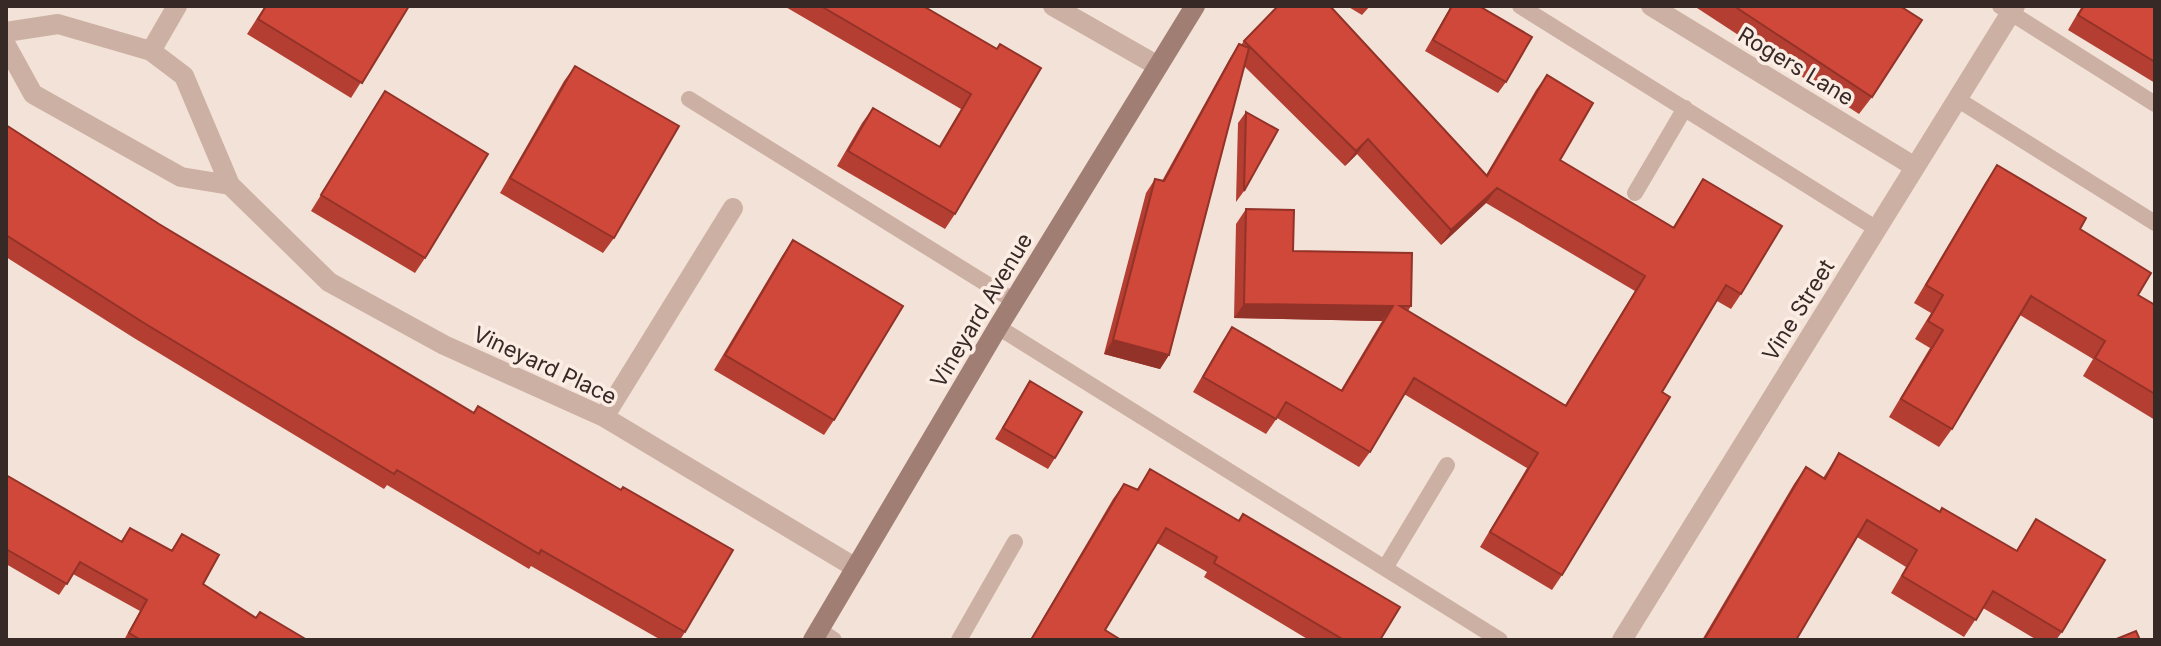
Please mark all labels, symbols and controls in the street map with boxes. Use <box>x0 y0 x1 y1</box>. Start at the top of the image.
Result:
street label: Rogers Lane <box>1734 21 1858 111</box>
street label: Vineyard Avenue <box>925 228 1037 392</box>
street label: Vine Street <box>1757 255 1839 365</box>
street label: Vineyard Place <box>469 320 621 410</box>

